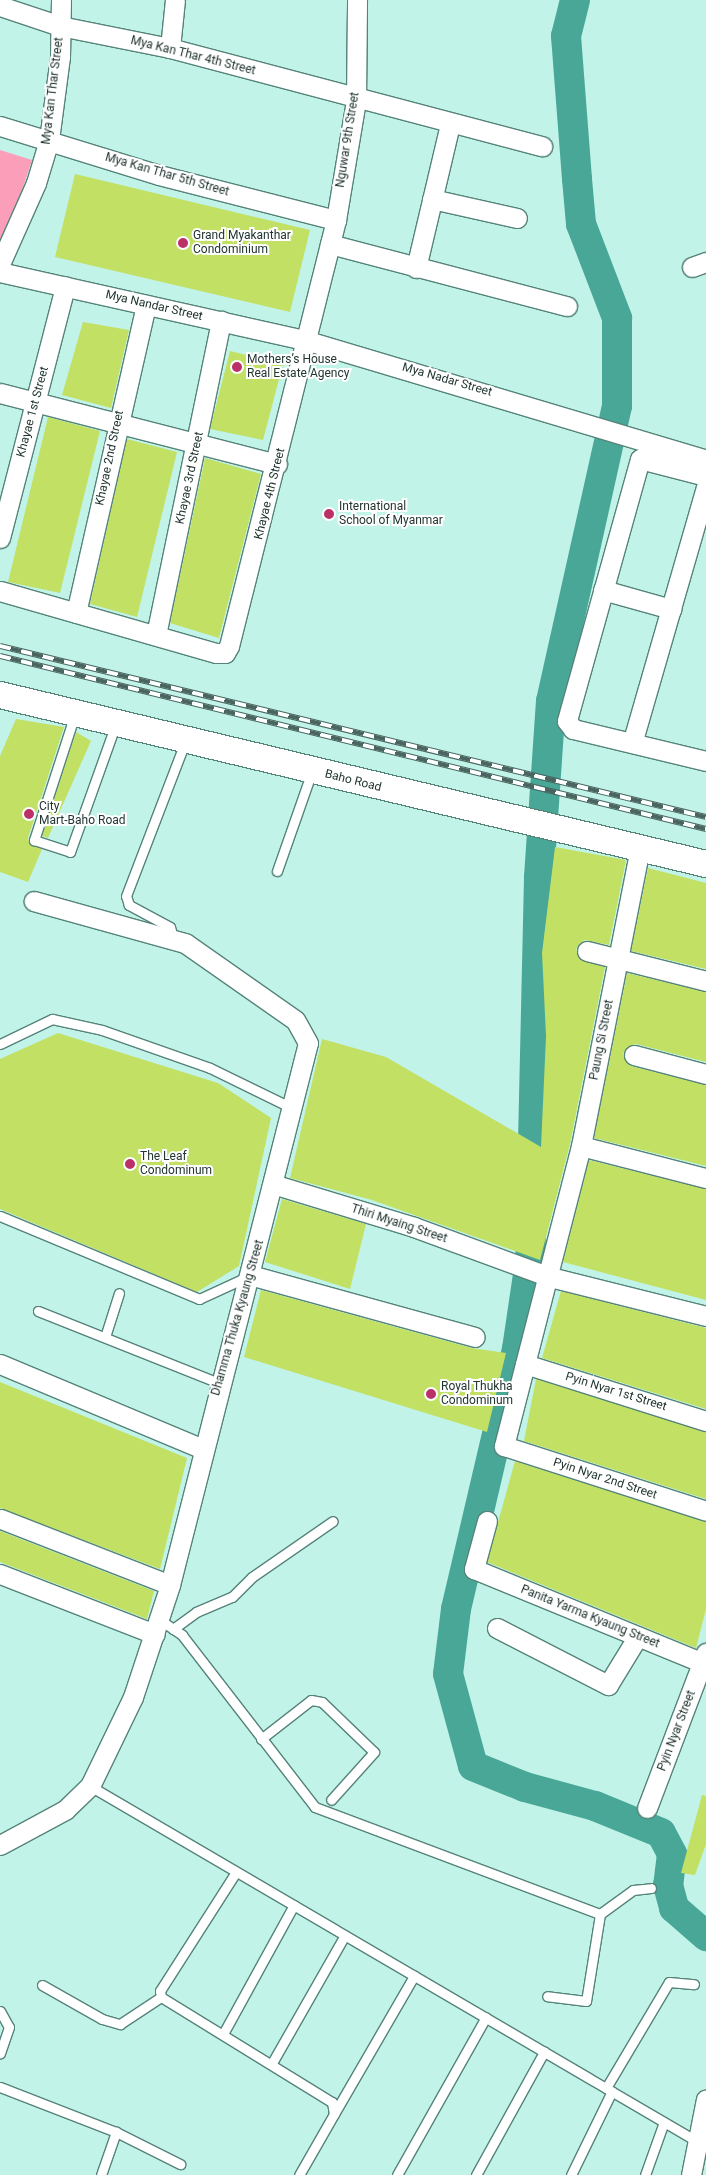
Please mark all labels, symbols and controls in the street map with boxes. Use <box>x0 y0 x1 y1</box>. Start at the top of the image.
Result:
street label: Mya Kan Thar 4th Street <box>129 33 257 79</box>
street label: Mya Kan Thar Street <box>39 36 67 146</box>
street label: Nguwar 9th Street <box>333 91 363 189</box>
street label: Mya Kan Thar 5th Street <box>103 150 231 200</box>
place label: Grand Myakanthar Condominium <box>193 229 291 257</box>
marker: Grand Myakanthar Condominium <box>177 237 189 249</box>
street label: Mya Nandar Street <box>104 288 204 324</box>
place label: Mothers’s House Real Estate Agency <box>247 353 349 381</box>
street label: Mya Nadar Street <box>400 360 494 400</box>
marker: Mothers’s House Real Estate Agency <box>231 361 243 373</box>
street label: Khayae 1st Street <box>14 365 52 459</box>
street label: Khayae 2nd Street <box>93 409 127 507</box>
street label: Khayae 3rd Street <box>173 430 207 526</box>
street label: Khayae 4th Street <box>252 447 288 541</box>
place label: International School of Myanmar <box>339 500 443 528</box>
marker: International School of Myanmar <box>323 508 335 520</box>
street label: Baho Road <box>323 767 383 795</box>
place label: City Mart-Baho Road <box>39 800 126 828</box>
marker: City Mart-Baho Road <box>23 808 35 820</box>
street label: Paung Si Street <box>587 999 617 1081</box>
place label: The Leaf Condominum <box>140 1150 212 1178</box>
marker: The Leaf Condominum <box>124 1158 136 1170</box>
street label: Thiri Myaing Street <box>349 1202 449 1246</box>
street label: Dhamma Thuka Kyaung Street <box>209 1238 267 1398</box>
street label: Pyin Nyar 1st Street <box>564 1370 668 1414</box>
place label: Royal Thukha Condominum <box>441 1380 513 1408</box>
marker: Royal Thukha Condominum <box>425 1388 437 1400</box>
street label: Pyin Nyar 2nd Street <box>551 1455 659 1503</box>
street label: Panita Yarma Kyaung Street <box>518 1583 662 1651</box>
street label: Pyin Nyar Street <box>655 1689 699 1773</box>

